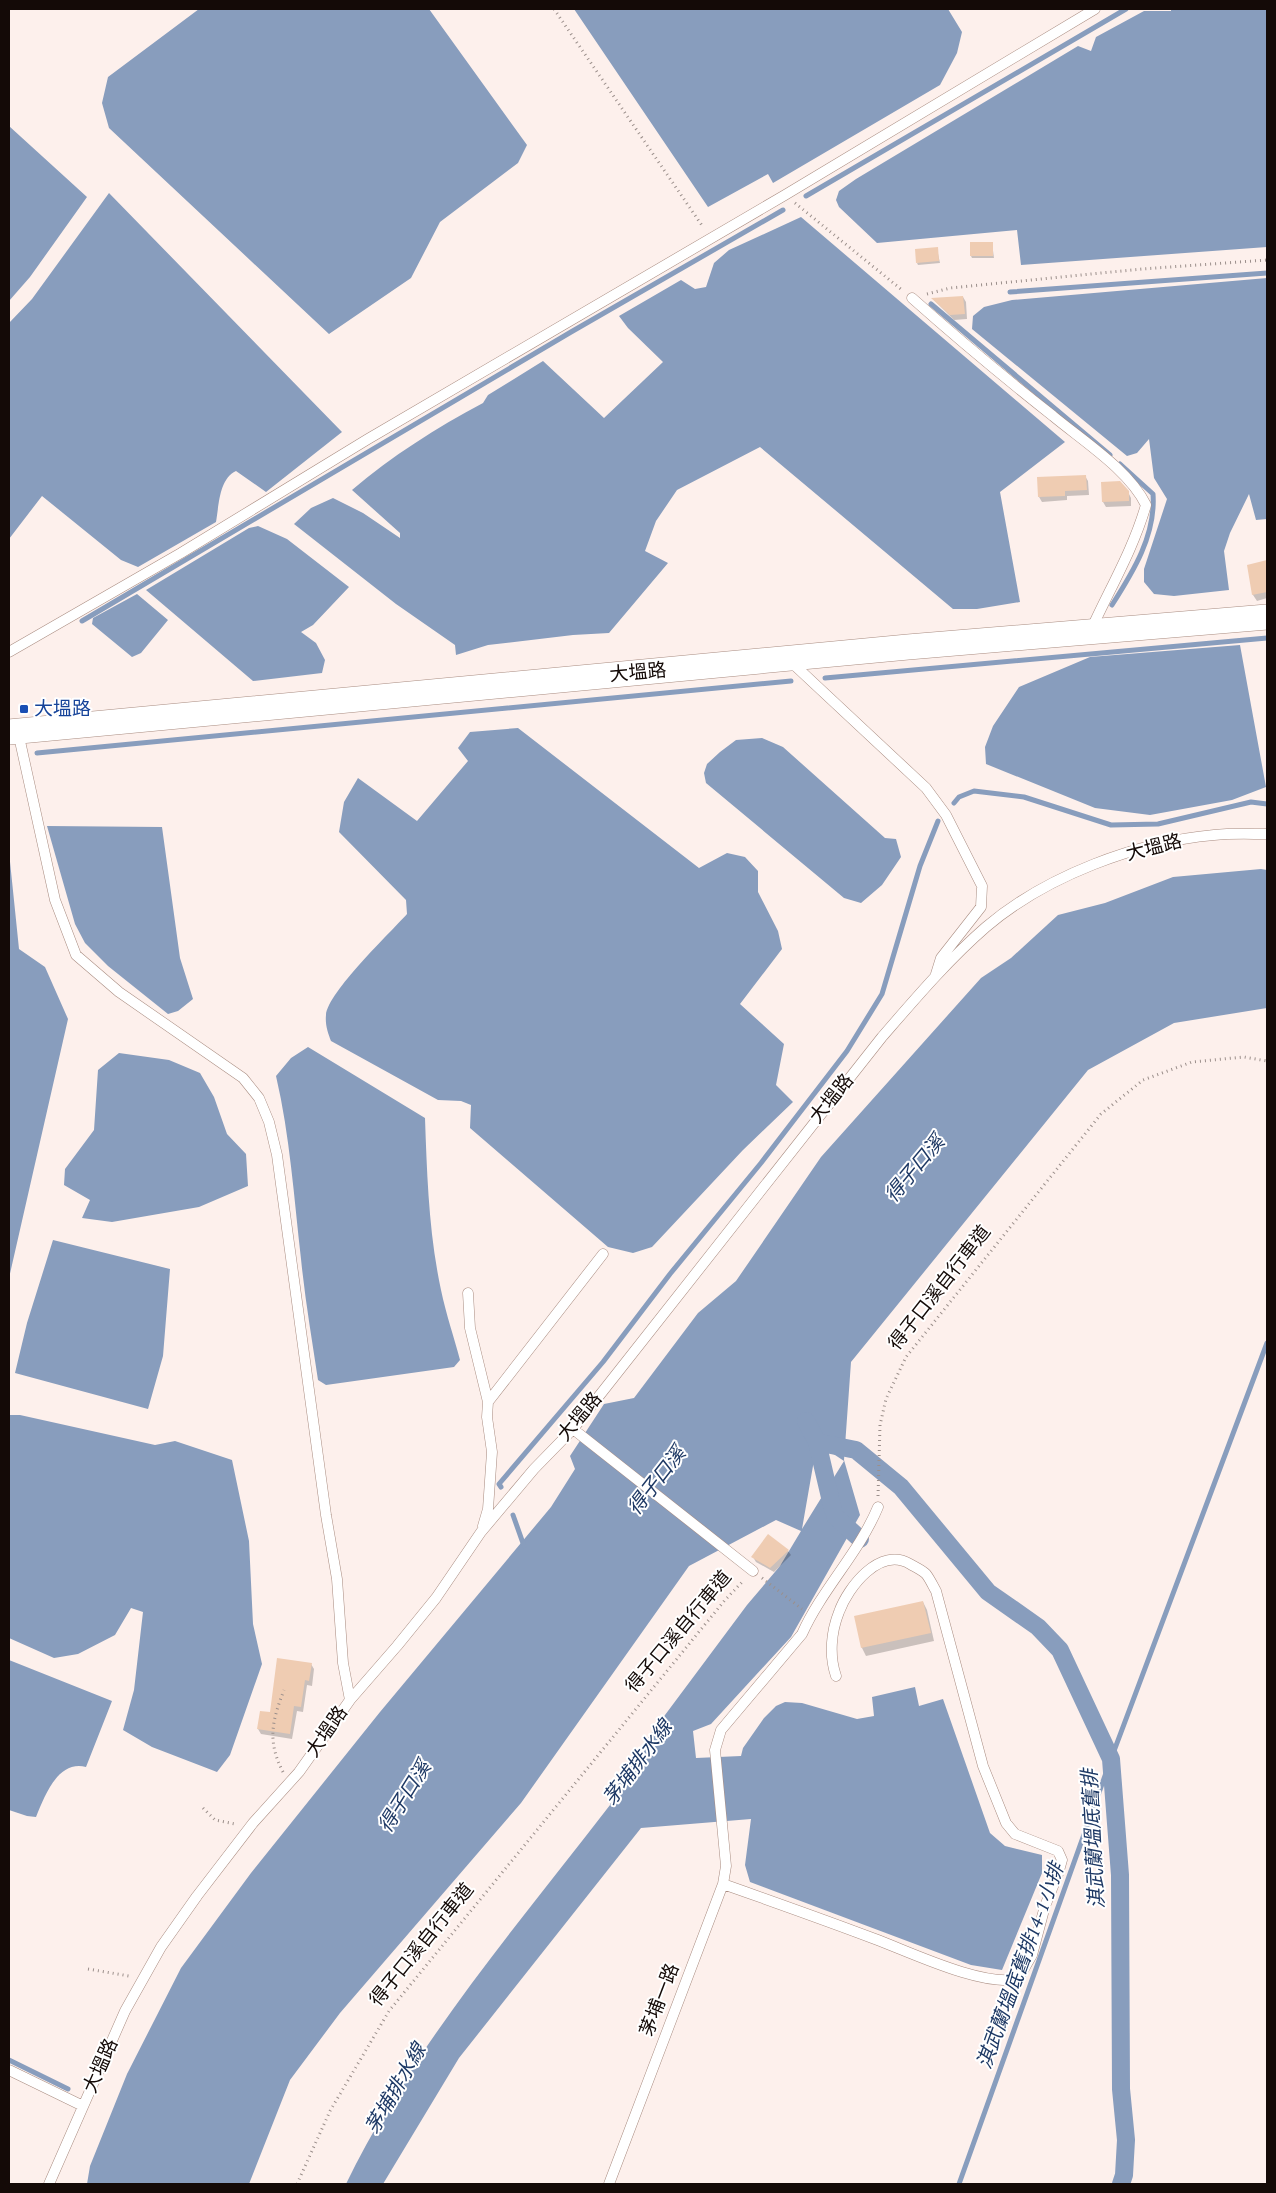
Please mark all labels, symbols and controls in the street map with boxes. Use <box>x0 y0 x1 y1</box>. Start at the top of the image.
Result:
street label: 大塭路 <box>608 656 668 690</box>
place label: 大塭路 <box>34 695 91 724</box>
marker: 大塭路 <box>18 703 30 715</box>
street label: 大塭路 <box>1123 827 1185 869</box>
street label: 大塭路 <box>803 1068 861 1130</box>
water label: 得子口溪 <box>878 1126 954 1209</box>
street label: 得子口溪自行車道 <box>882 1219 998 1357</box>
street label: 大塭路 <box>551 1386 609 1448</box>
water label: 得子口溪 <box>621 1438 695 1522</box>
street label: 得子口溪自行車道 <box>619 1564 739 1700</box>
street label: 大塭路 <box>299 1700 355 1764</box>
water label: 茅埔排水線 <box>596 1712 681 1812</box>
water label: 得子口溪 <box>371 1753 441 1839</box>
water label: 淇武蘭塭底舊排 <box>1075 1765 1113 1910</box>
water label: 淇武蘭塭底舊排14-1小排 <box>970 1856 1073 2073</box>
street label: 得子口溪自行車道 <box>363 1877 481 2013</box>
street label: 茅埔一路 <box>633 1959 687 2041</box>
street label: 大塭路 <box>76 2034 126 2098</box>
water label: 茅埔排水線 <box>358 2036 435 2140</box>

